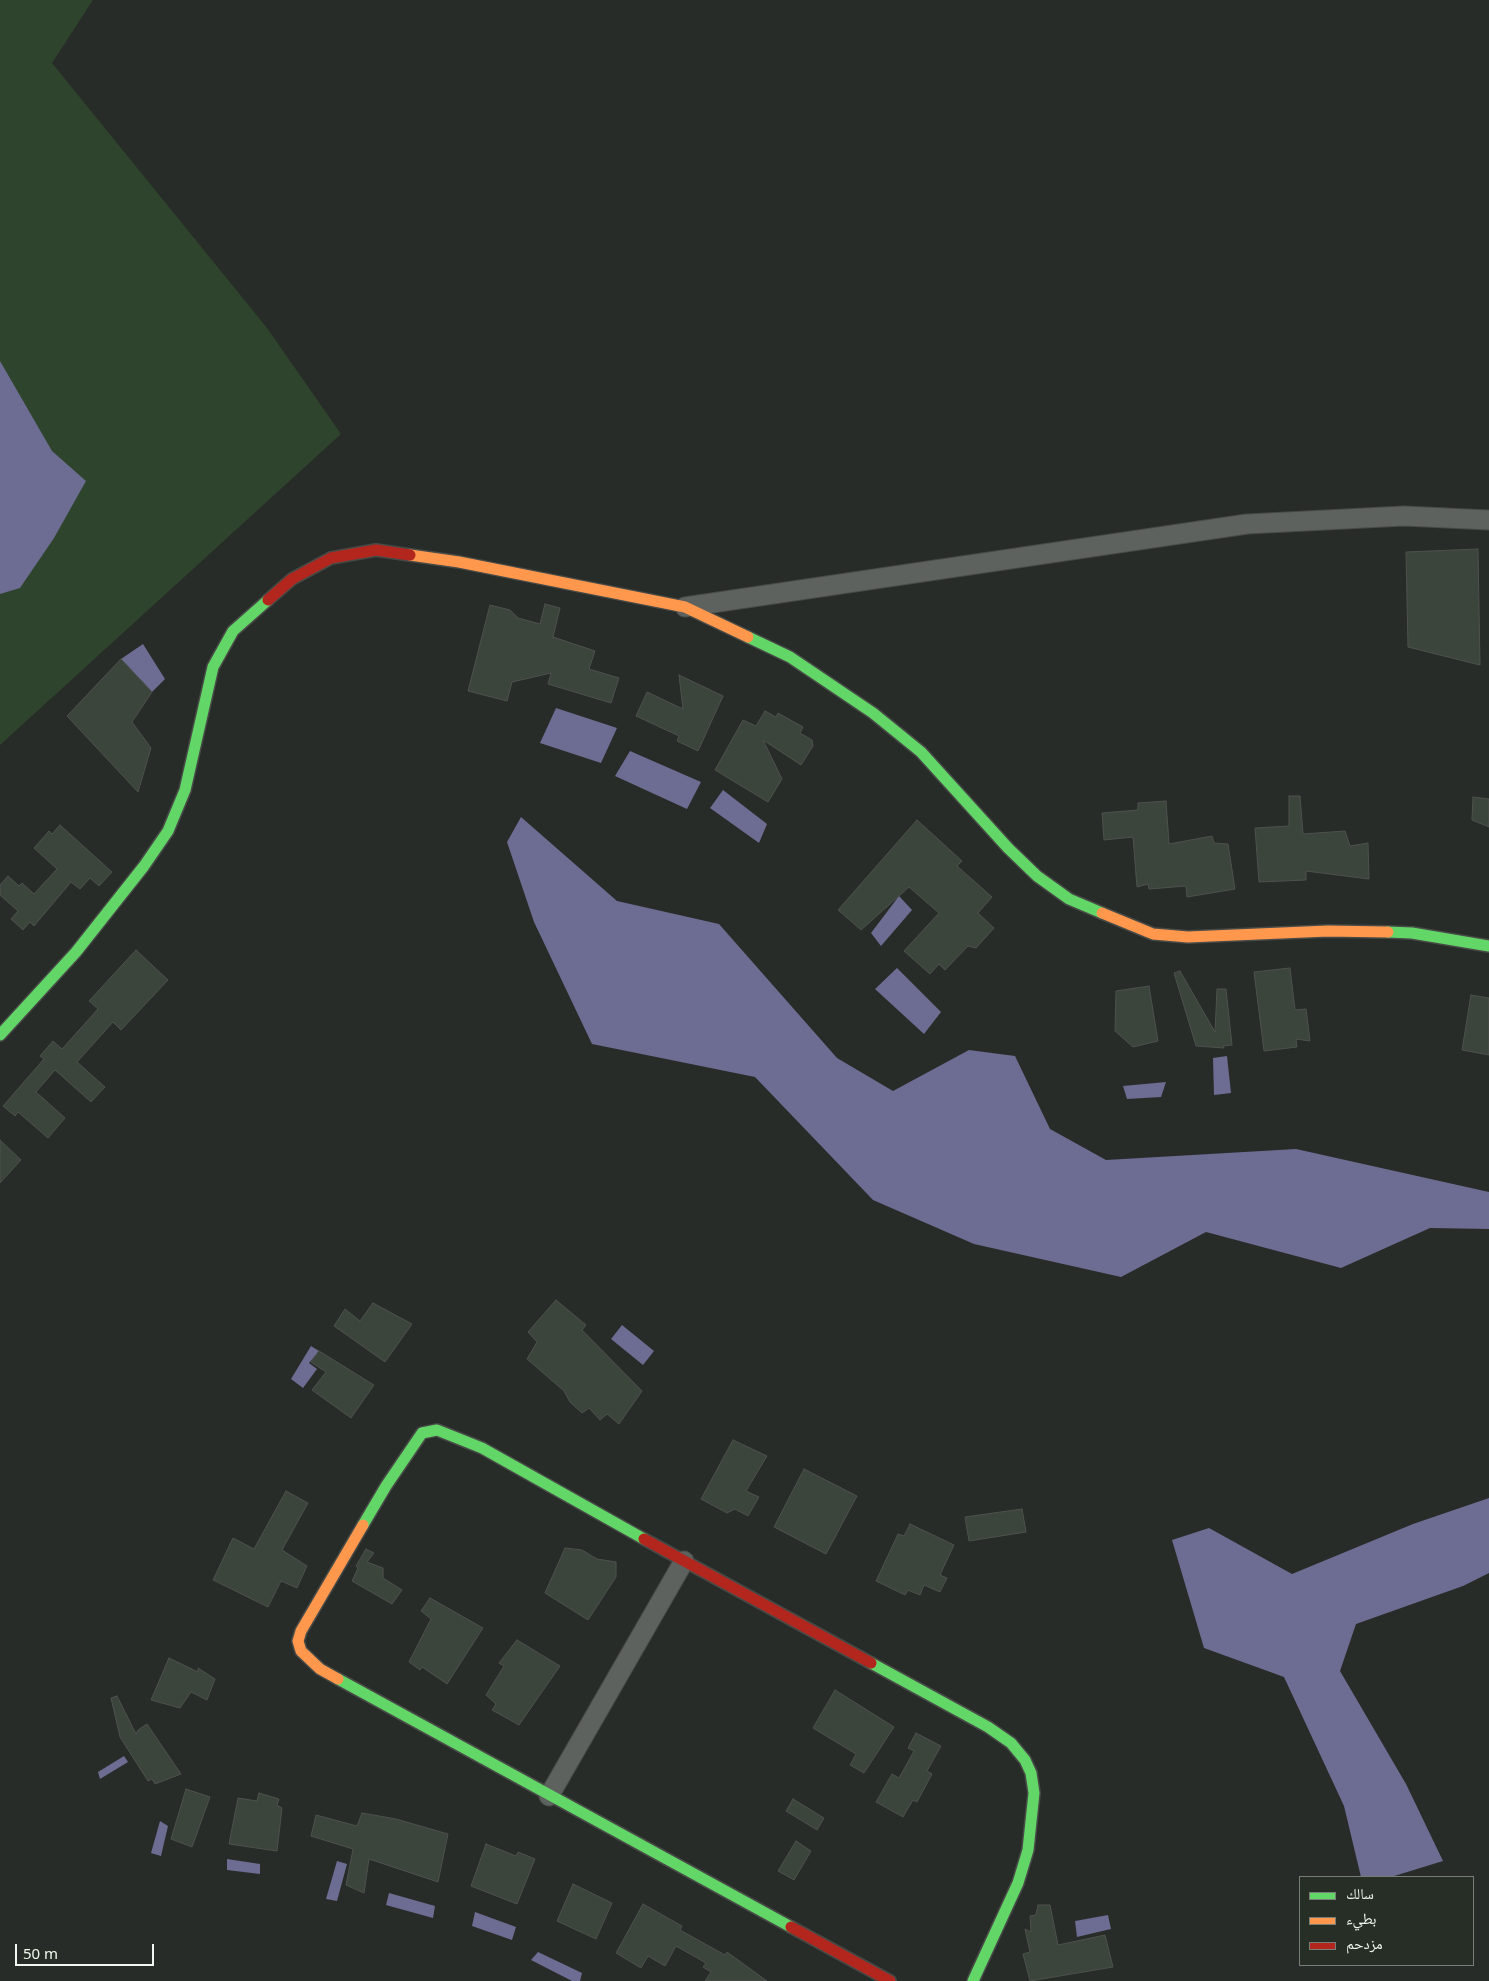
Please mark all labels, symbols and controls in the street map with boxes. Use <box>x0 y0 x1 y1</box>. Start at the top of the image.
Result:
legend <box>1299 1876 1474 1966</box>
text: سالك <box>1346 1883 1374 1903</box>
text: بطيء <box>1346 1908 1376 1928</box>
text: مزدحم <box>1346 1933 1383 1953</box>
scale bar <box>18 1934 156 1966</box>
text: 50 m <box>23 1943 58 1963</box>

